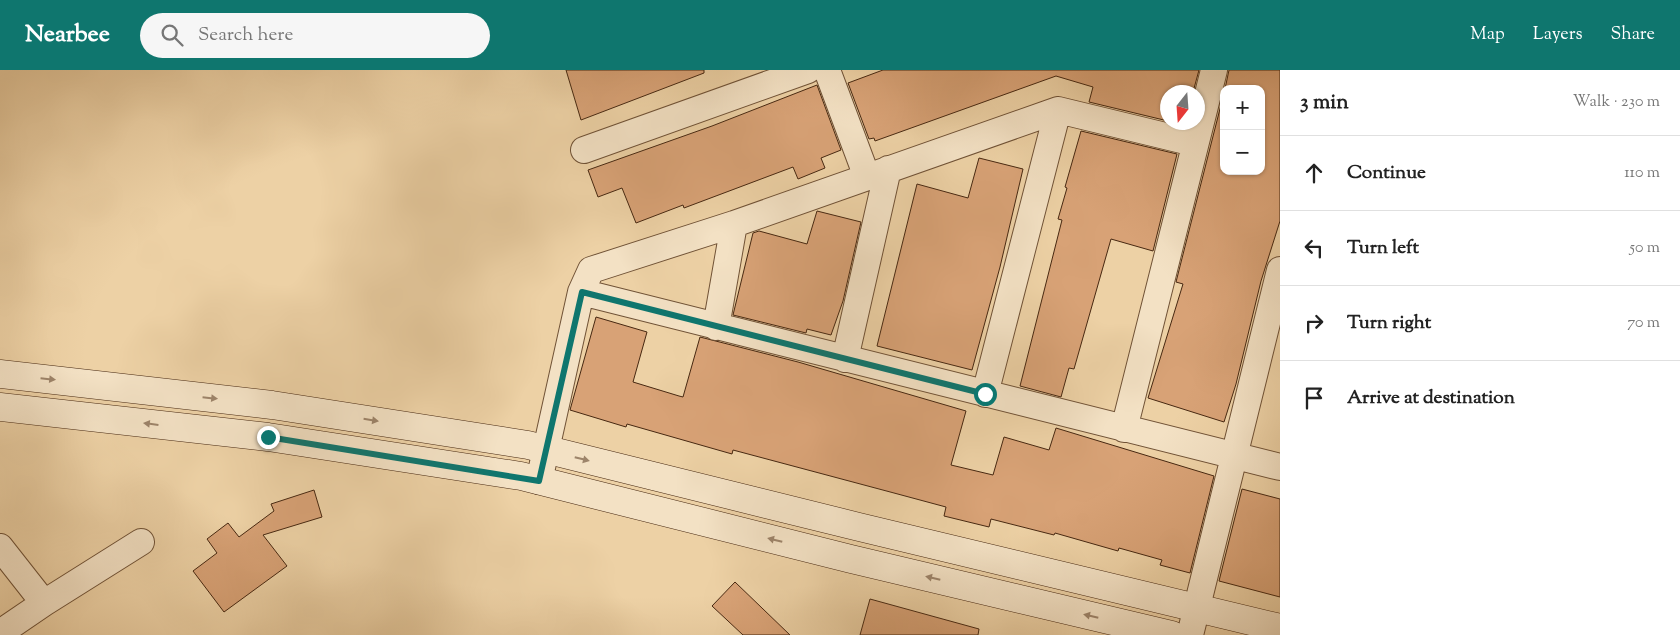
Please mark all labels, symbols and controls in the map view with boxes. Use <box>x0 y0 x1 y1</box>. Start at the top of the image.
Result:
search box <box>140 13 490 58</box>
text: Nearbee <box>25 18 110 52</box>
icon: search <box>158 21 186 49</box>
text: Search here <box>198 22 293 49</box>
text: Map <box>1470 22 1505 48</box>
text: Layers <box>1533 22 1583 48</box>
text: Share <box>1611 22 1655 48</box>
north arrow <box>1160 85 1205 130</box>
map controls <box>1220 85 1265 175</box>
button: + <box>1220 85 1265 130</box>
text: 3 min <box>1300 88 1349 118</box>
text: Walk · 230 m <box>1573 91 1660 114</box>
button: − <box>1220 130 1265 175</box>
icon: ahead <box>1300 159 1328 187</box>
text: Continue <box>1347 160 1426 187</box>
text: 110 m <box>1624 162 1660 185</box>
icon: left <box>1300 234 1328 262</box>
text: Turn left <box>1347 235 1419 262</box>
text: 50 m <box>1629 237 1660 260</box>
icon: right <box>1300 309 1328 337</box>
text: Turn right <box>1347 310 1431 337</box>
text: 70 m <box>1627 312 1660 335</box>
one-way arrow <box>41 375 57 383</box>
route start <box>974 383 997 406</box>
icon: arrive <box>1300 384 1328 412</box>
text: Arrive at destination <box>1347 385 1515 412</box>
one-way arrow <box>202 394 218 402</box>
one-way arrow <box>363 417 379 425</box>
one-way arrow <box>143 420 159 428</box>
route end <box>257 426 280 449</box>
one-way arrow <box>575 455 590 463</box>
one-way arrow <box>767 536 782 544</box>
one-way arrow <box>925 574 940 582</box>
one-way arrow <box>1083 612 1098 620</box>

